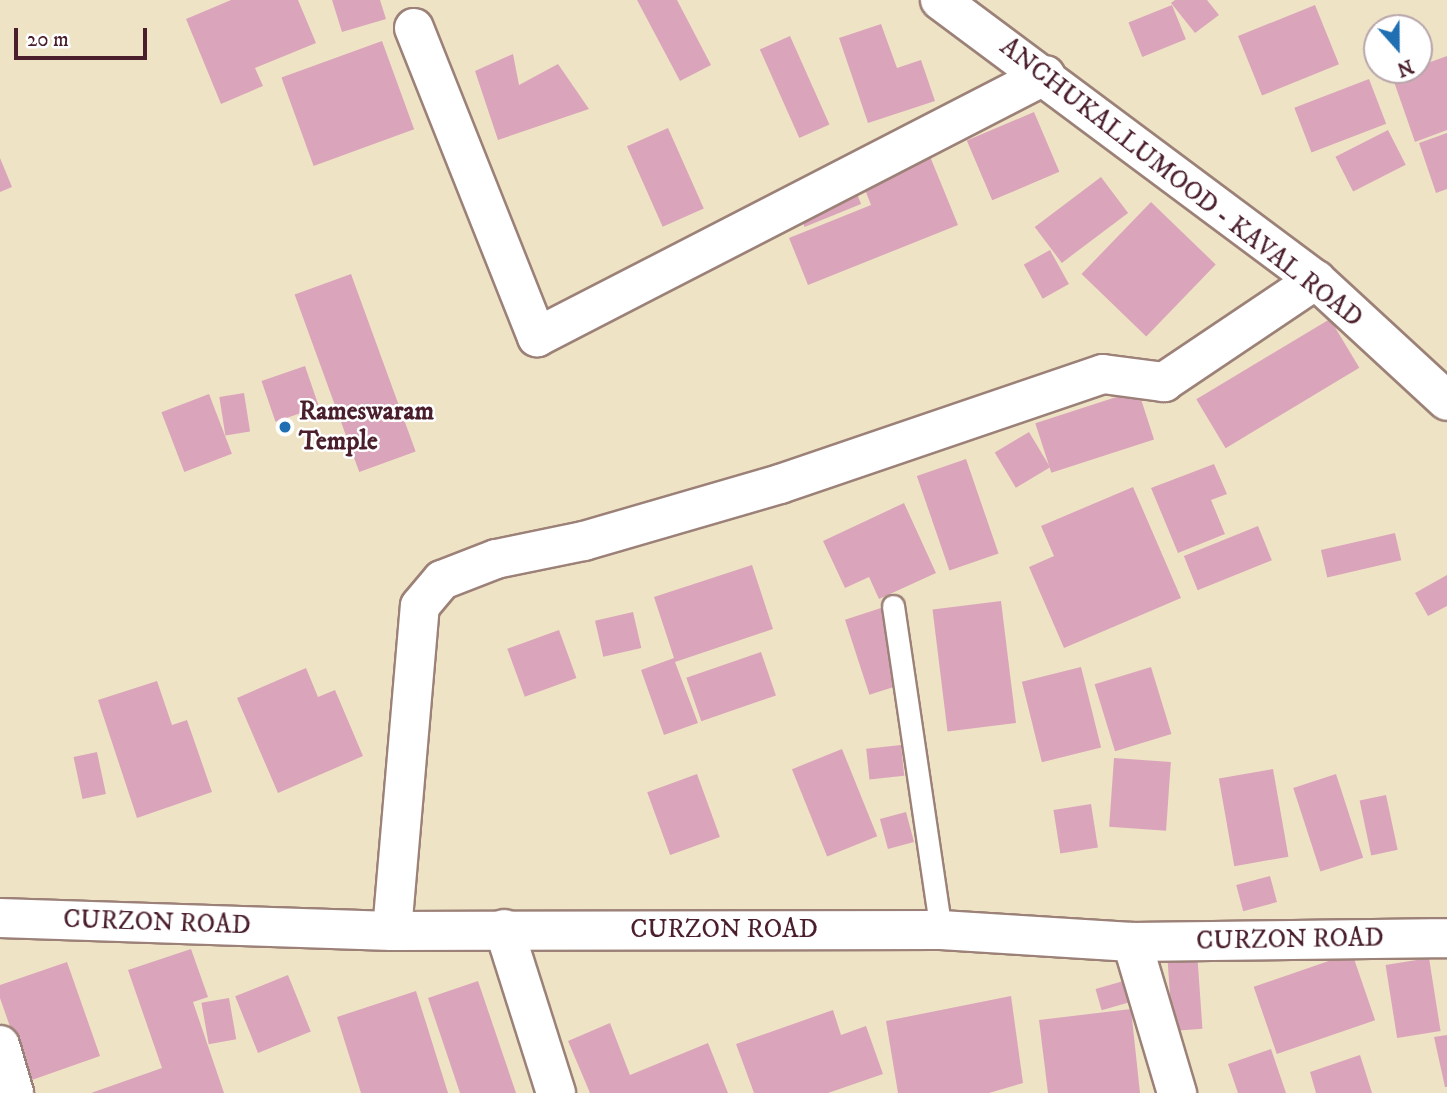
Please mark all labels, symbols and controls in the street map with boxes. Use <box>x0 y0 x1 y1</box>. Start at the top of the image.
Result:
scale bar <box>18 14 150 58</box>
north arrow <box>1363 14 1433 84</box>
text: 20 m <box>27 27 69 53</box>
street label: ANCHUKALLUMOOD - KAVAL ROAD <box>993 32 1369 334</box>
text: N <box>1394 54 1416 81</box>
place label: Rameswaram Temple <box>299 396 434 458</box>
marker: Rameswaram Temple <box>277 419 293 435</box>
street label: CURZON ROAD <box>63 904 251 942</box>
street label: CURZON ROAD <box>630 914 818 946</box>
street label: CURZON ROAD <box>1196 923 1384 957</box>

